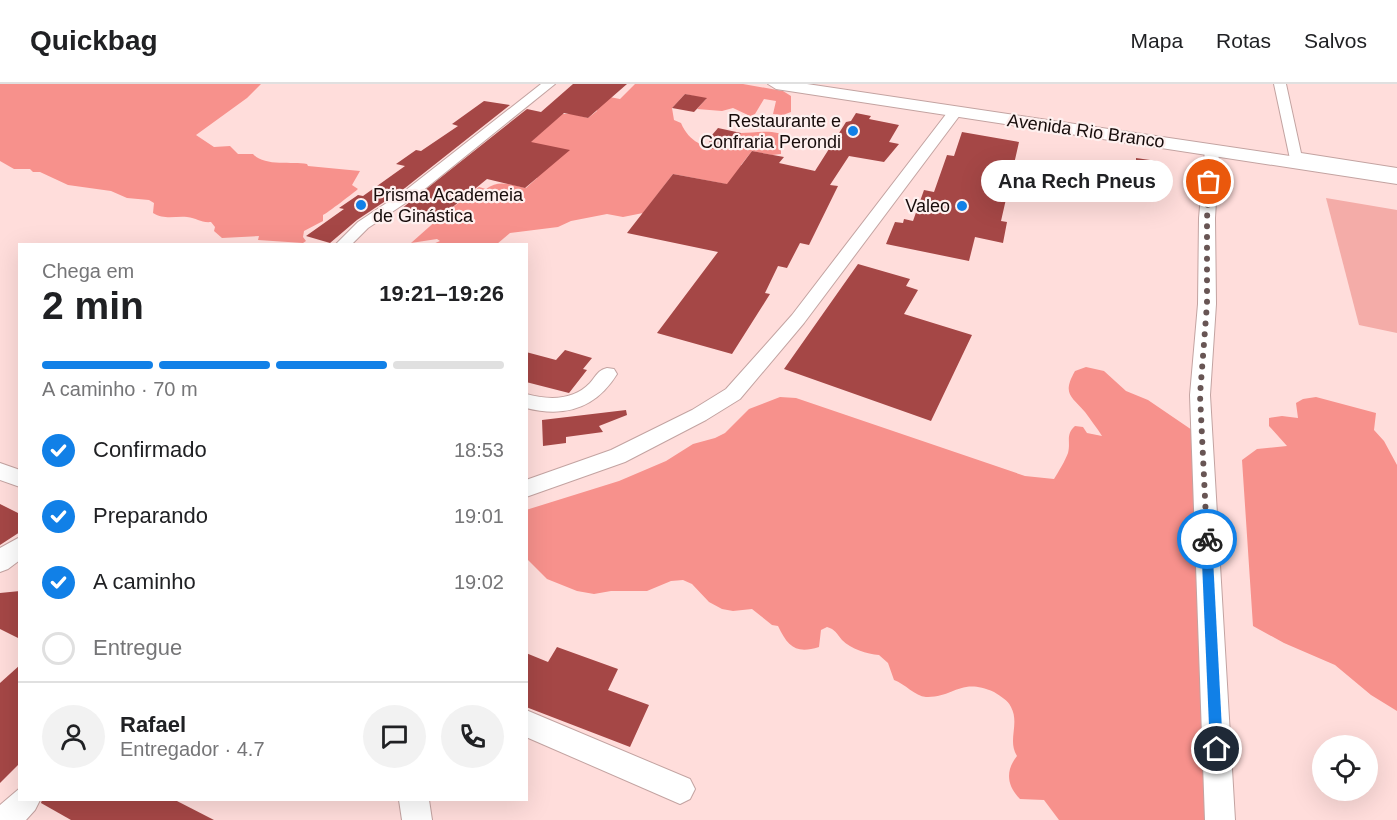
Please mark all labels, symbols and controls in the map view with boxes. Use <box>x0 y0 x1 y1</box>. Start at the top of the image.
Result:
text: Quickbag <box>30 25 158 56</box>
text: Mapa <box>1131 29 1183 52</box>
text: Rotas <box>1216 29 1271 52</box>
text: Salvos <box>1304 29 1367 52</box>
street label: Avenida Rio Branco <box>1006 110 1166 152</box>
place label: Restaurante e Confraria Perondi <box>700 111 841 152</box>
marker: Restaurante e Confraria Perondi <box>846 124 860 138</box>
pin <box>1183 156 1234 207</box>
callout: Ana Rech Pneus <box>981 161 1173 203</box>
icon: bag <box>1192 165 1225 198</box>
text: Ana Rech Pneus <box>998 170 1156 192</box>
place label: Prisma Academeia de Ginástica <box>373 185 524 226</box>
place label: Valeo <box>905 196 950 216</box>
marker: Prisma Academeia de Ginástica <box>354 198 368 212</box>
marker: Valeo <box>955 199 969 213</box>
text: Chega em <box>42 260 134 282</box>
text: 19:21–19:26 <box>379 281 504 306</box>
text: 2 min <box>42 284 144 327</box>
text: A caminho · 70 m <box>42 378 198 400</box>
icon: check <box>42 434 75 467</box>
text: Confirmado <box>93 437 207 462</box>
text: 18:53 <box>454 439 504 461</box>
icon: check <box>42 500 75 533</box>
text: Preparando <box>93 503 208 528</box>
text: 19:01 <box>454 505 504 527</box>
courier <box>1177 509 1237 569</box>
icon: bike <box>1191 523 1224 556</box>
icon: check <box>42 566 75 599</box>
text: A caminho <box>93 569 196 594</box>
text: 19:02 <box>454 571 504 593</box>
text: Entregue <box>93 635 182 660</box>
button: person <box>42 705 105 768</box>
button: chat <box>363 705 426 768</box>
button: phone <box>441 705 504 768</box>
text: Rafael <box>120 712 186 737</box>
pin <box>1191 723 1242 774</box>
icon: home <box>1200 732 1233 765</box>
map controls <box>1312 735 1378 801</box>
button: locate <box>1312 735 1378 801</box>
text: Entregador · 4.7 <box>120 738 265 760</box>

